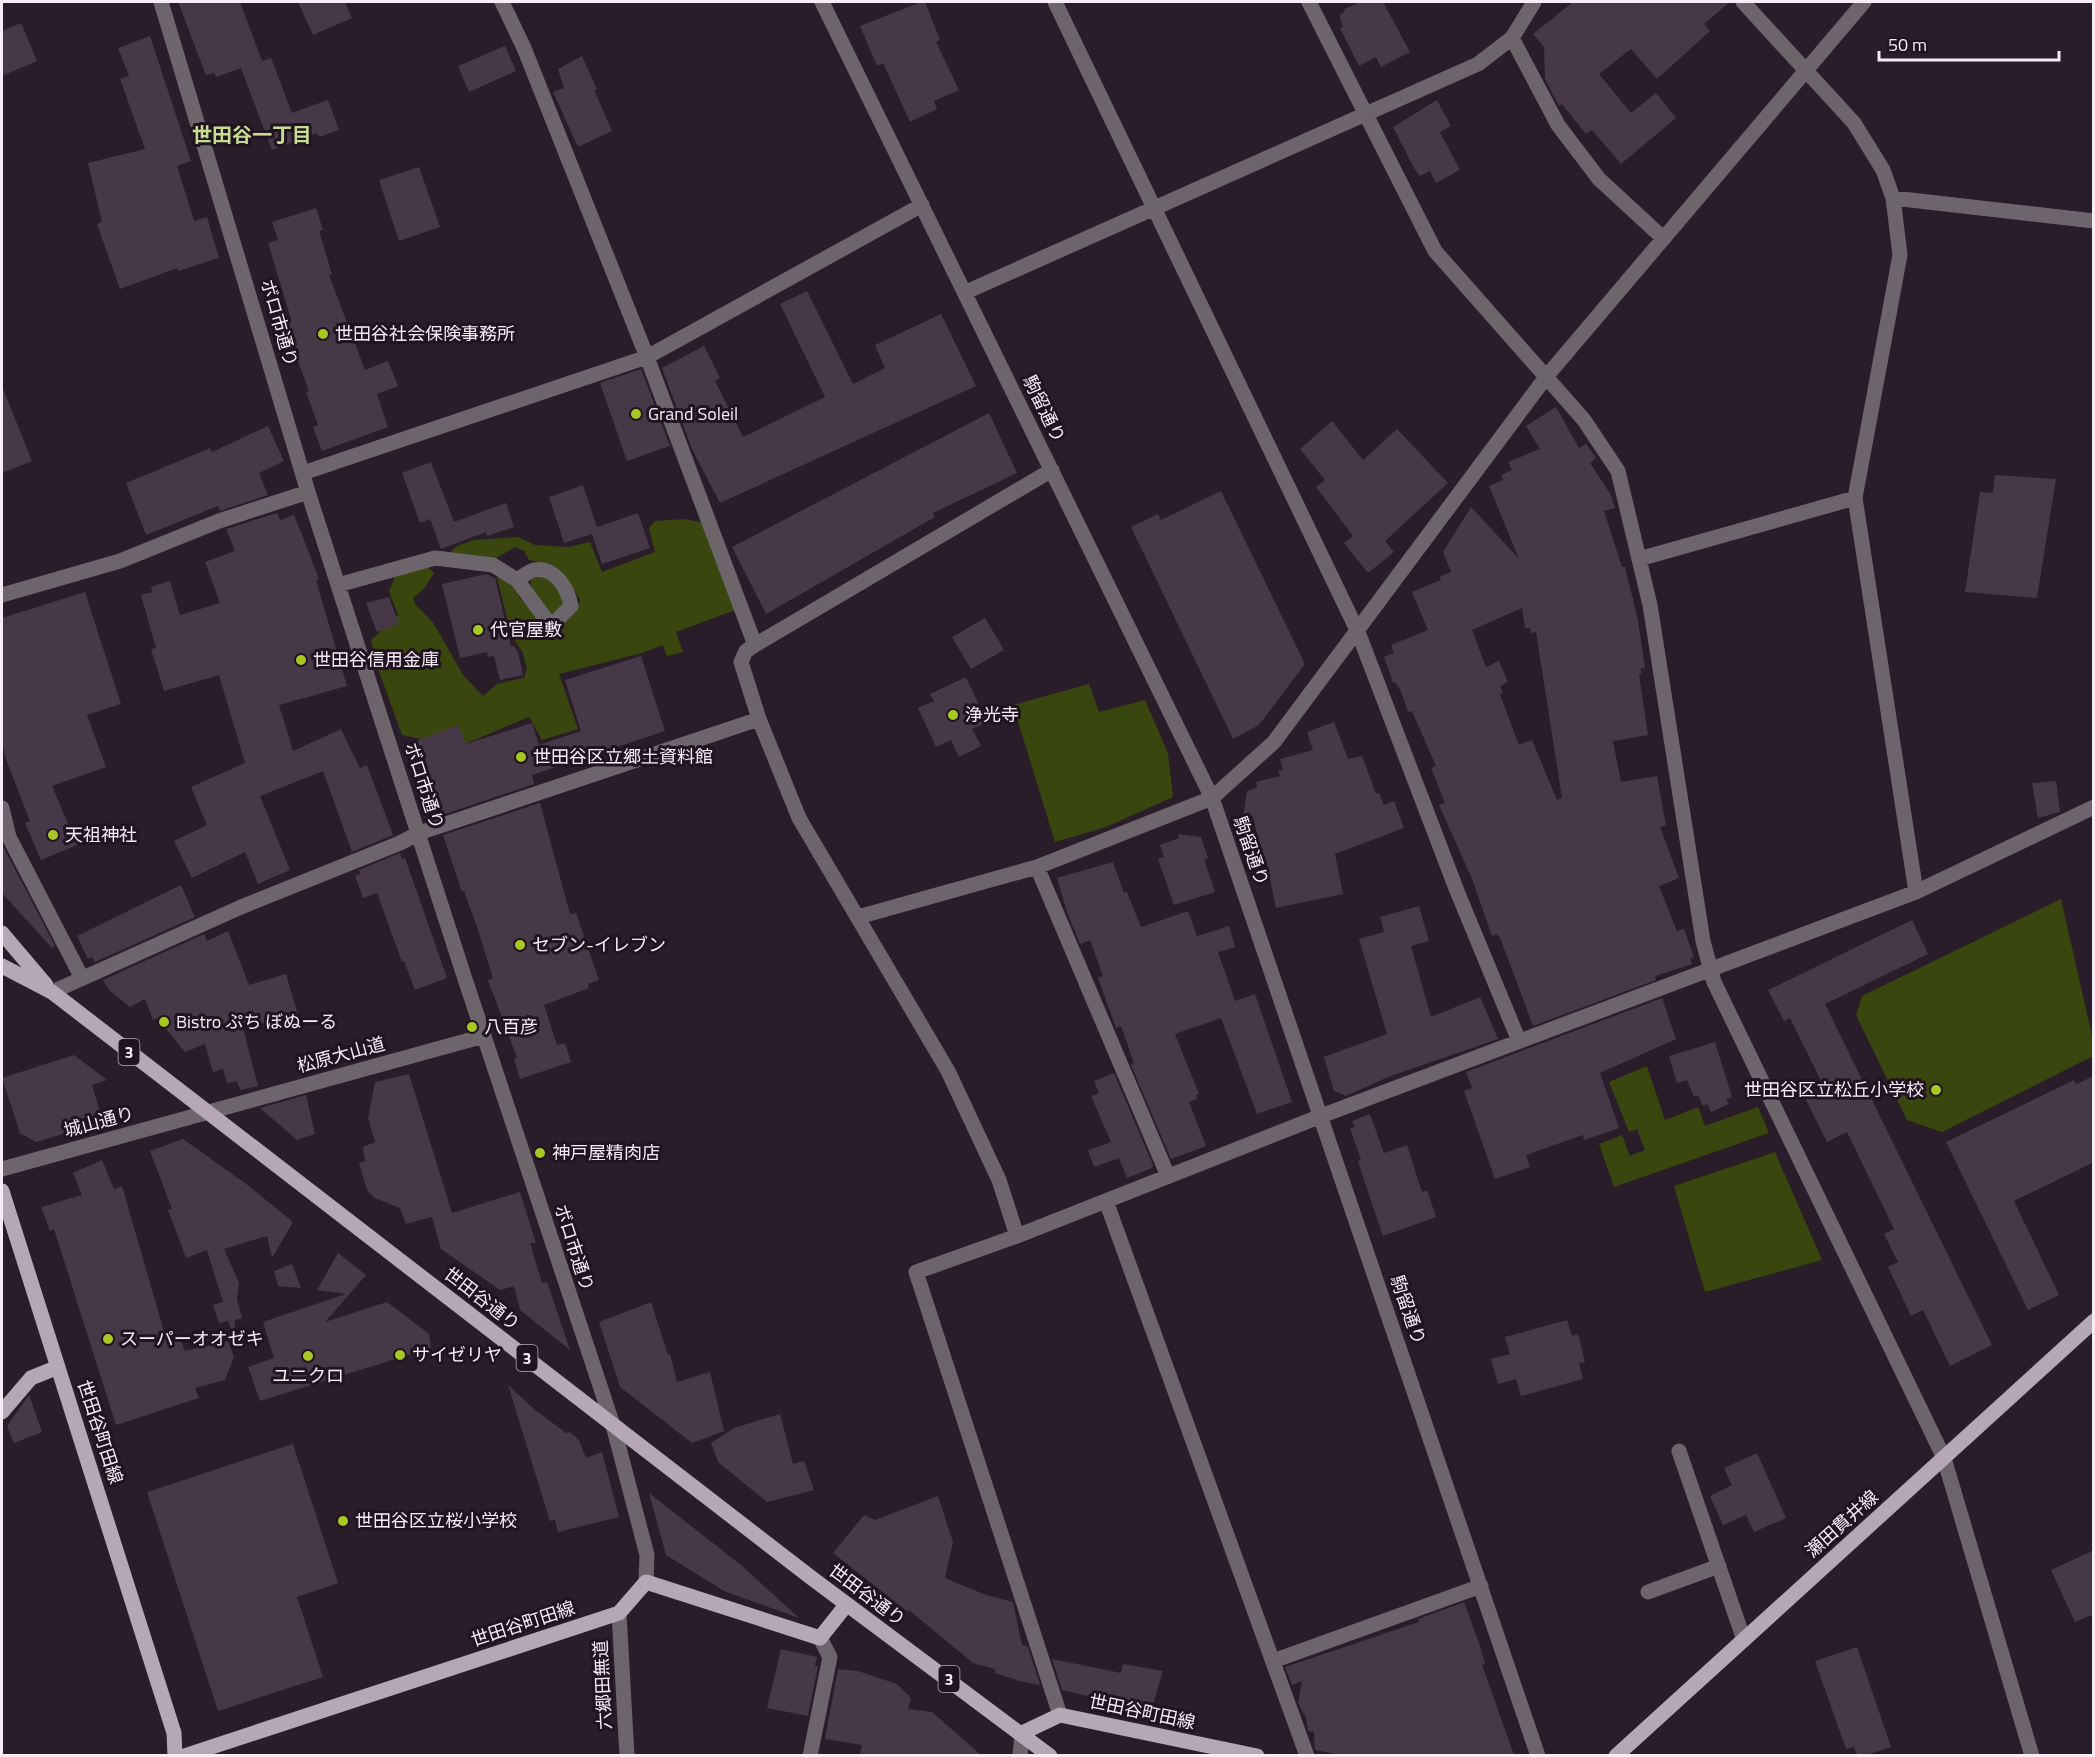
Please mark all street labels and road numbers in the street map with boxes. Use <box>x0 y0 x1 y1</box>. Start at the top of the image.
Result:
street label: ボロ市通り <box>254 276 305 370</box>
street label: 駒留通り <box>1017 371 1072 447</box>
street label: ボロ市通り <box>398 739 451 833</box>
street label: 駒留通り <box>1227 812 1276 889</box>
street label: 松原大山道 <box>294 1030 388 1079</box>
road number: 3 <box>118 1039 140 1065</box>
street label: 城山通り <box>61 1099 137 1144</box>
street label: ボロ市通り <box>548 1201 601 1295</box>
street label: 世田谷通り <box>439 1260 526 1337</box>
street label: 駒留通り <box>1384 1271 1433 1348</box>
road number: 3 <box>516 1345 538 1371</box>
street label: 世田谷町田線 <box>71 1376 130 1487</box>
street label: 瀬田貫井線 <box>1799 1483 1884 1564</box>
street label: 世田谷通り <box>823 1557 911 1632</box>
street label: 世田谷町田線 <box>467 1594 578 1653</box>
street label: 六郷田無道 <box>587 1639 618 1731</box>
road number: 3 <box>938 1666 960 1692</box>
street label: 世田谷町田線 <box>1086 1687 1198 1736</box>

